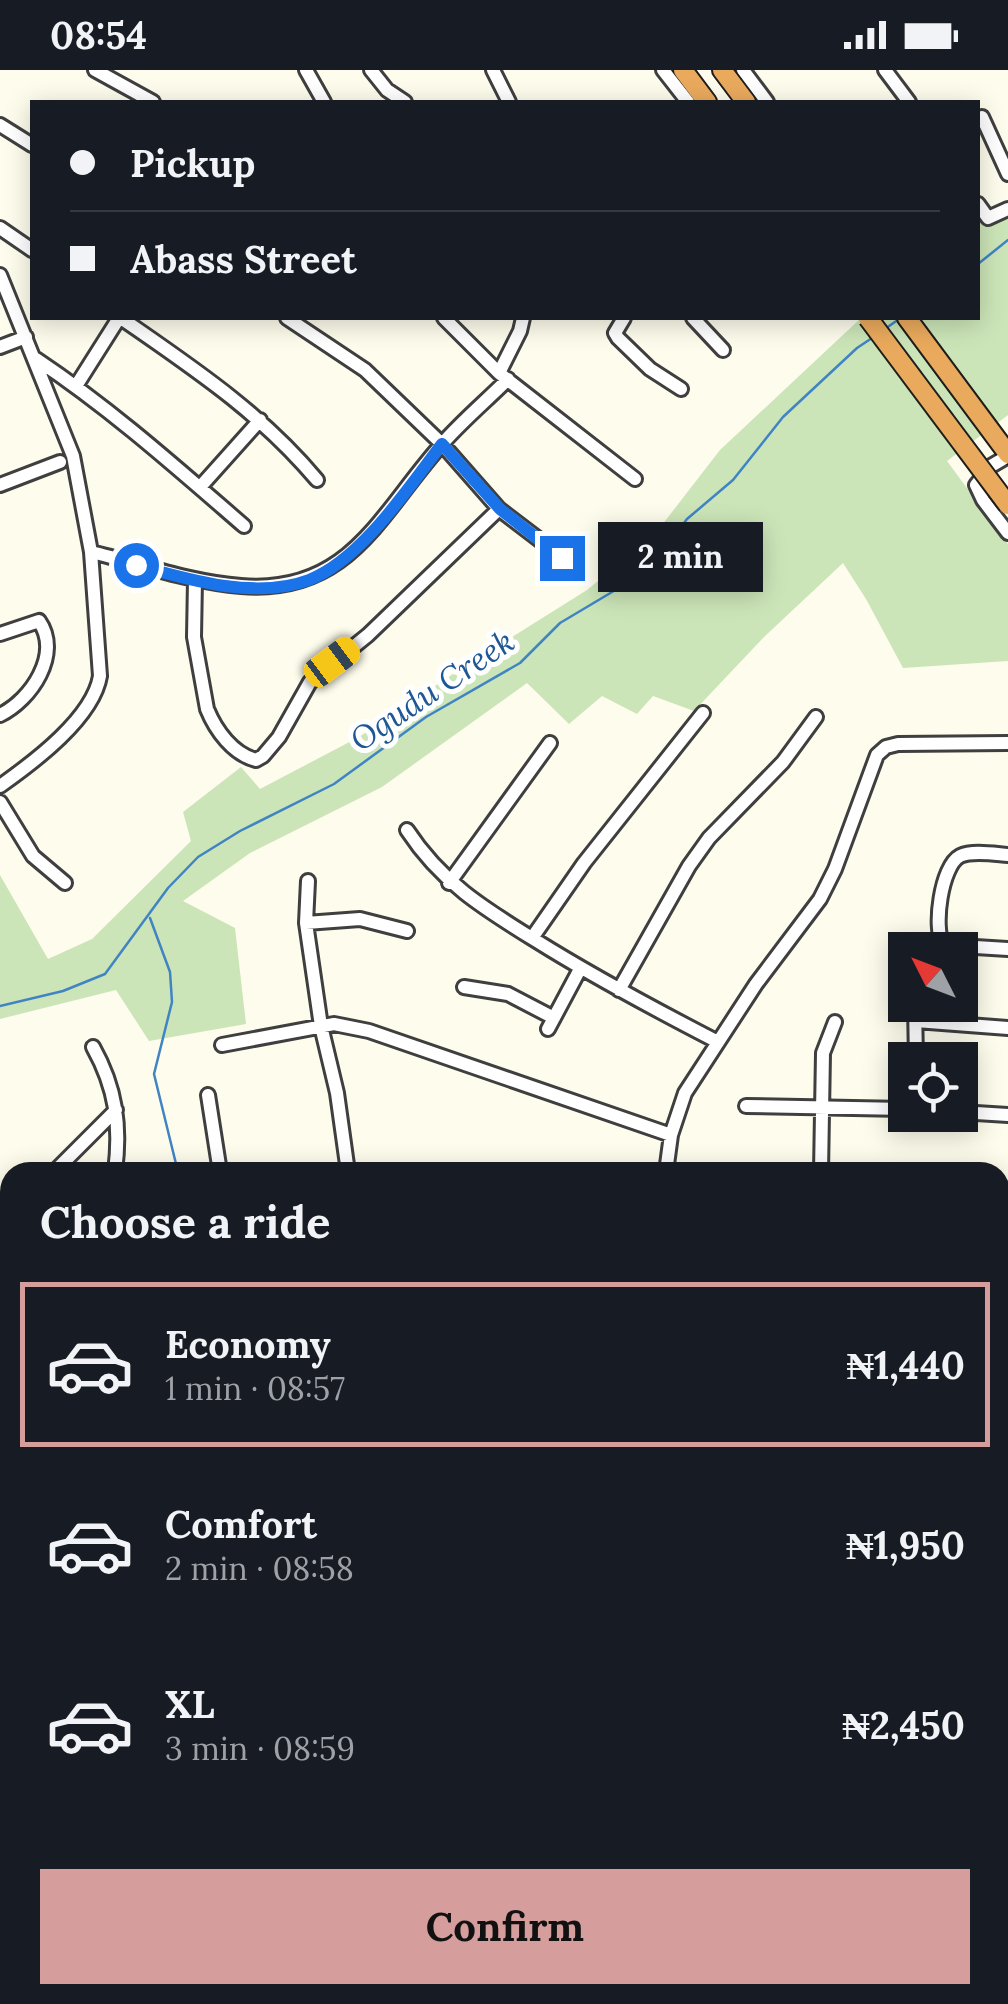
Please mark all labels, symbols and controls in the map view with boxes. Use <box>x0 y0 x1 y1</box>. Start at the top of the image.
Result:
text: 08:54 <box>50 11 147 59</box>
text: Pickup <box>130 139 255 187</box>
text: Abass Street <box>130 235 357 283</box>
callout: 2 min <box>597 523 762 593</box>
route end <box>540 536 585 581</box>
text: 2 min <box>638 536 723 577</box>
route start <box>114 543 159 588</box>
water label: Ogudu Creek <box>342 620 522 760</box>
car <box>299 632 365 692</box>
north arrow <box>888 932 978 1022</box>
map controls <box>888 932 978 1132</box>
button: locate <box>888 1042 978 1132</box>
text: Choose a ride <box>40 1193 330 1250</box>
icon: car <box>45 1320 135 1410</box>
text: Economy <box>165 1320 331 1368</box>
text: ₦1,440 <box>847 1341 965 1389</box>
text: 1 min · 08:57 <box>165 1368 345 1409</box>
icon: car <box>45 1500 135 1590</box>
text: Comfort <box>165 1500 317 1548</box>
text: ₦1,950 <box>846 1521 965 1569</box>
text: 2 min · 08:58 <box>165 1548 354 1589</box>
icon: car <box>45 1680 135 1770</box>
text: XL <box>165 1680 215 1728</box>
text: ₦2,450 <box>842 1701 965 1749</box>
text: 3 min · 08:59 <box>165 1728 355 1769</box>
button: Confirm <box>40 1869 970 1984</box>

